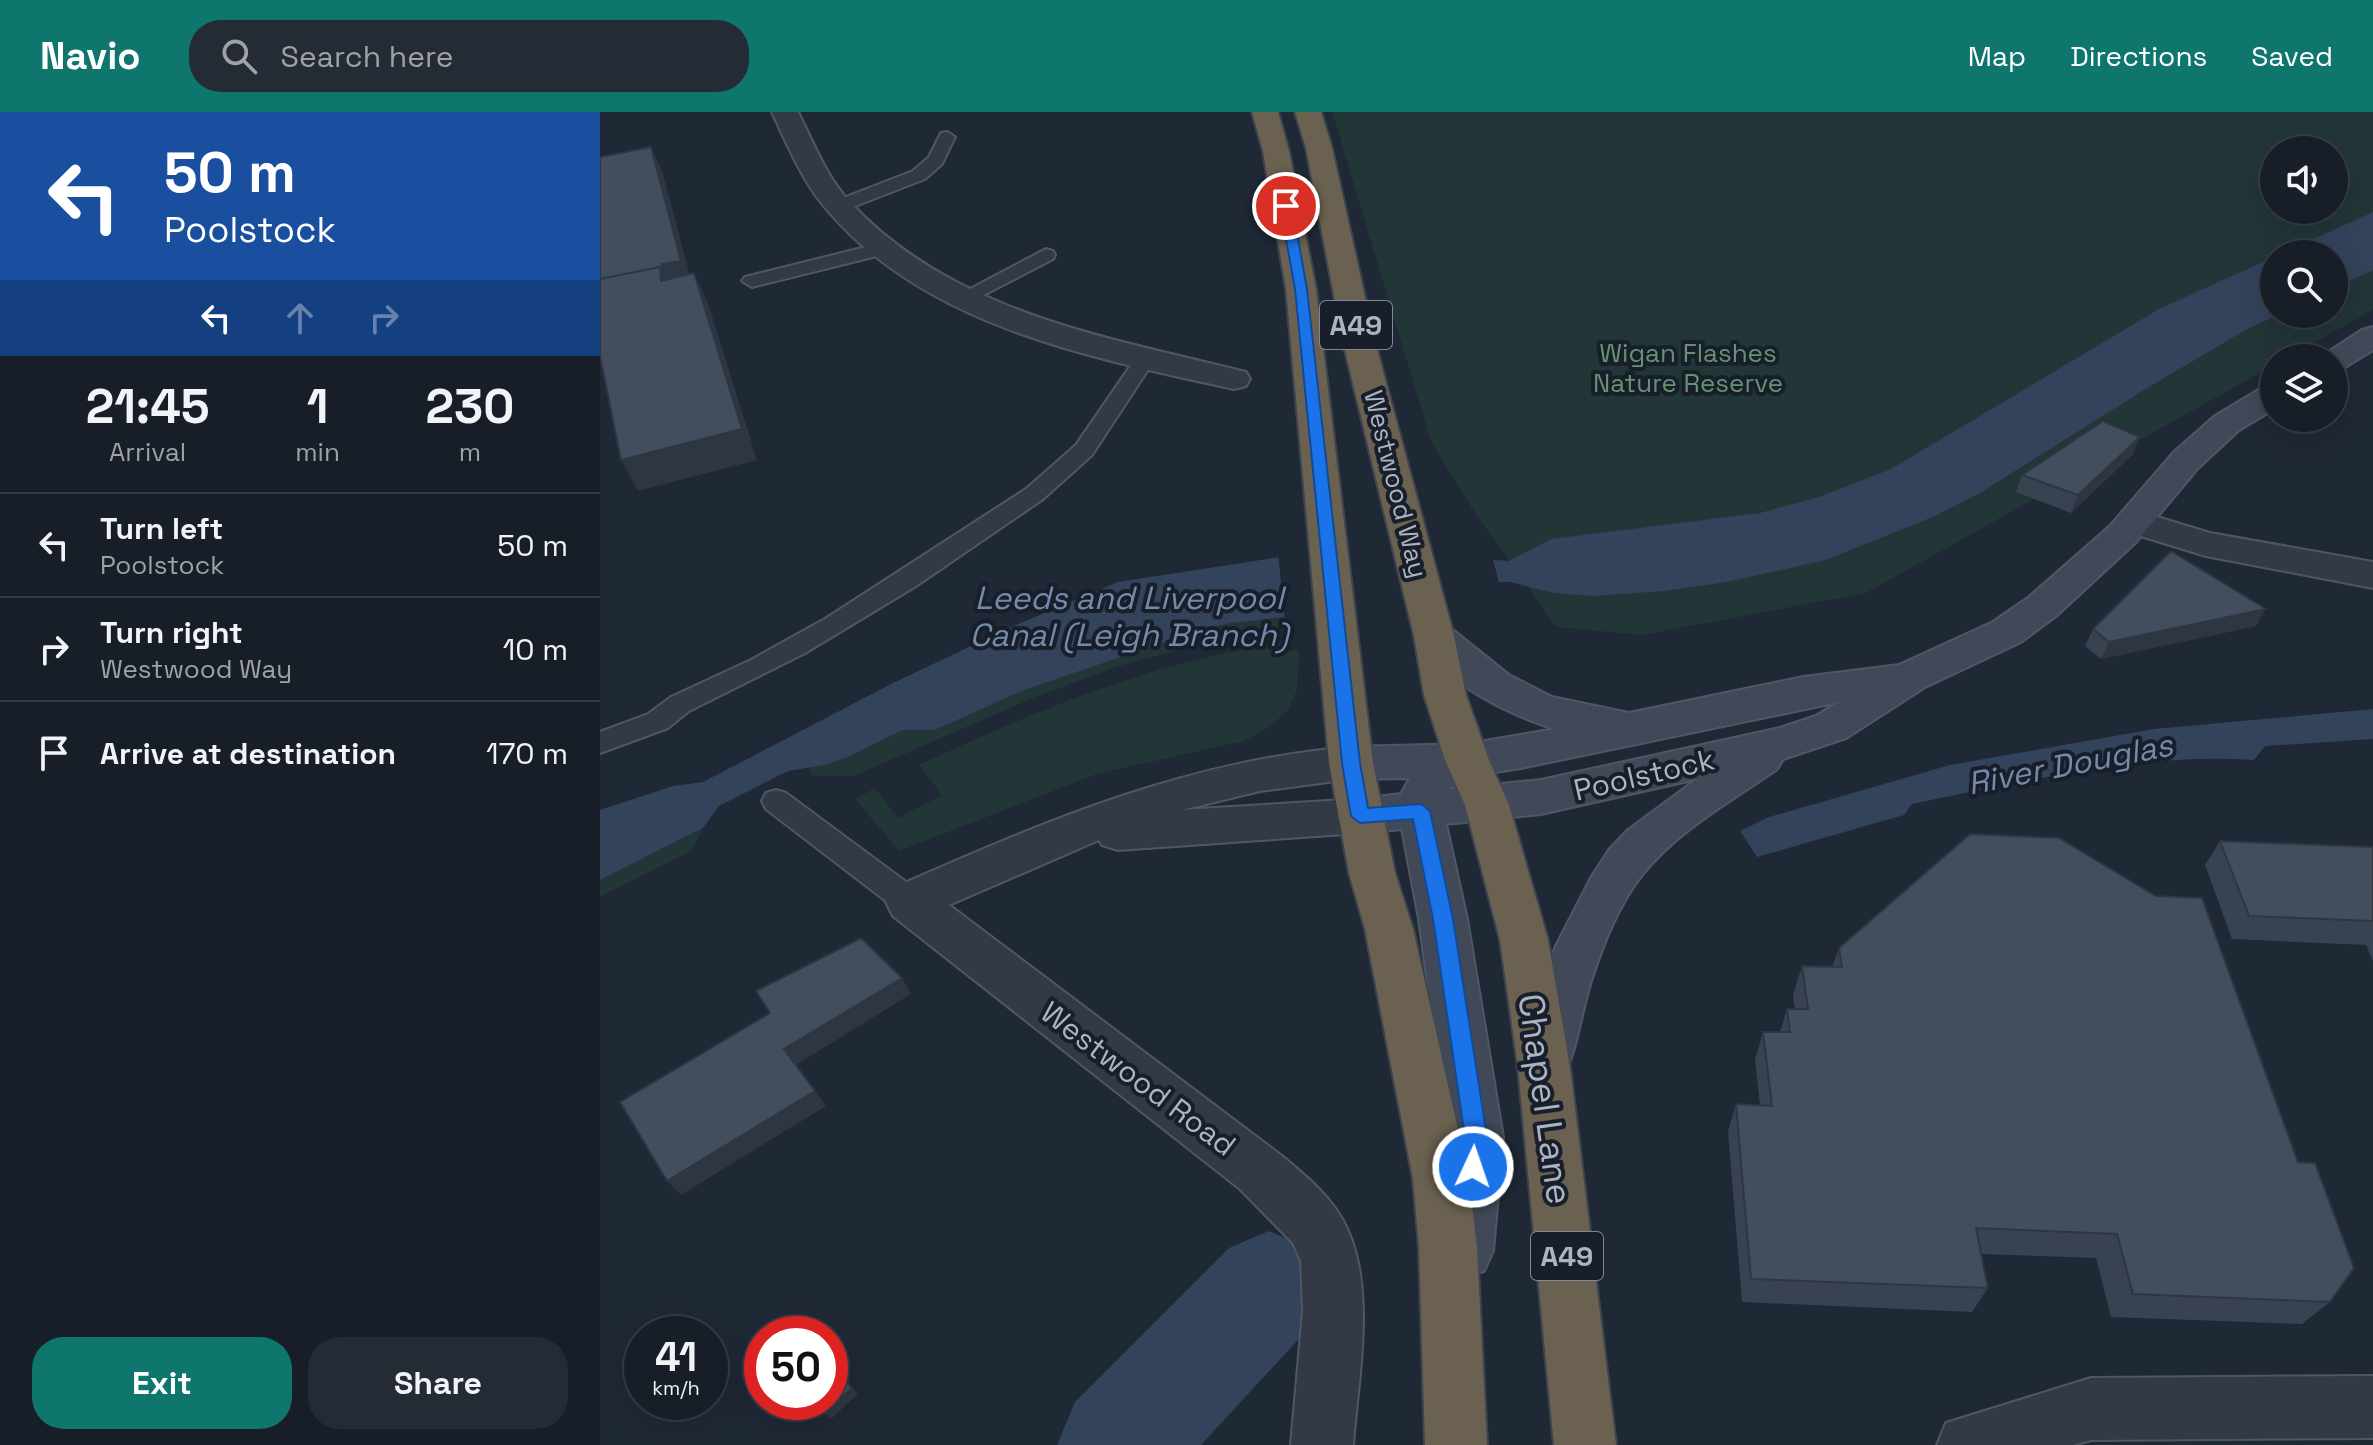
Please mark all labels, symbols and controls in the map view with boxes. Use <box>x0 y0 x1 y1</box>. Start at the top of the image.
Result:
search box <box>189 20 749 92</box>
text: Navio <box>40 32 141 80</box>
icon: search <box>217 34 261 78</box>
text: Search here <box>281 37 453 76</box>
text: Map <box>1968 38 2026 74</box>
text: Directions <box>2070 38 2207 74</box>
text: Saved <box>2251 38 2333 74</box>
map controls <box>2260 136 2348 432</box>
button: sound <box>2260 136 2348 224</box>
text: 50 m <box>164 137 296 208</box>
icon: left <box>32 144 136 248</box>
pin <box>1252 172 1320 240</box>
icon: arrive <box>1264 184 1308 228</box>
text: Poolstock <box>164 207 336 253</box>
button: search <box>2260 240 2348 328</box>
icon: left <box>194 296 238 340</box>
icon: ahead <box>278 296 322 340</box>
icon: right <box>362 296 406 340</box>
road number: A49 <box>1320 301 1392 349</box>
park label: Wigan Flashes Nature Reserve <box>1593 336 1783 400</box>
button: layers <box>2260 344 2348 432</box>
text: 21:45 <box>86 376 210 437</box>
text: 1 <box>307 376 328 437</box>
text: 230 <box>425 376 514 437</box>
street label: Westwood Way <box>1356 387 1436 581</box>
text: Arrival <box>109 435 186 469</box>
text: min <box>295 435 340 469</box>
text: m <box>459 435 481 469</box>
text: Turn left <box>100 509 223 548</box>
icon: left <box>32 523 76 567</box>
text: 50 m <box>497 526 568 565</box>
text: Poolstock <box>100 548 224 582</box>
water label: Leeds and Liverpool Canal (Leigh Branch) <box>969 578 1291 655</box>
text: Turn right <box>100 613 243 652</box>
icon: right <box>32 627 76 671</box>
text: 10 m <box>503 630 568 669</box>
text: Westwood Way <box>100 652 292 686</box>
water label: River Douglas <box>1964 724 2177 803</box>
icon: arrive <box>32 731 76 775</box>
text: Arrive at destination <box>100 734 396 773</box>
text: 170 m <box>486 734 568 773</box>
street label: Poolstock <box>1570 739 1718 810</box>
street label: Chapel Lane <box>1507 991 1583 1207</box>
street label: Westwood Road <box>1033 993 1244 1165</box>
position arrow <box>1431 1125 1515 1209</box>
road number: A49 <box>1531 1232 1603 1280</box>
speed limit sign: 50 <box>744 1316 848 1420</box>
text: 41 <box>655 1332 697 1383</box>
button: Exit <box>32 1337 292 1429</box>
button: Share <box>308 1337 568 1429</box>
text: km/h <box>652 1375 700 1401</box>

